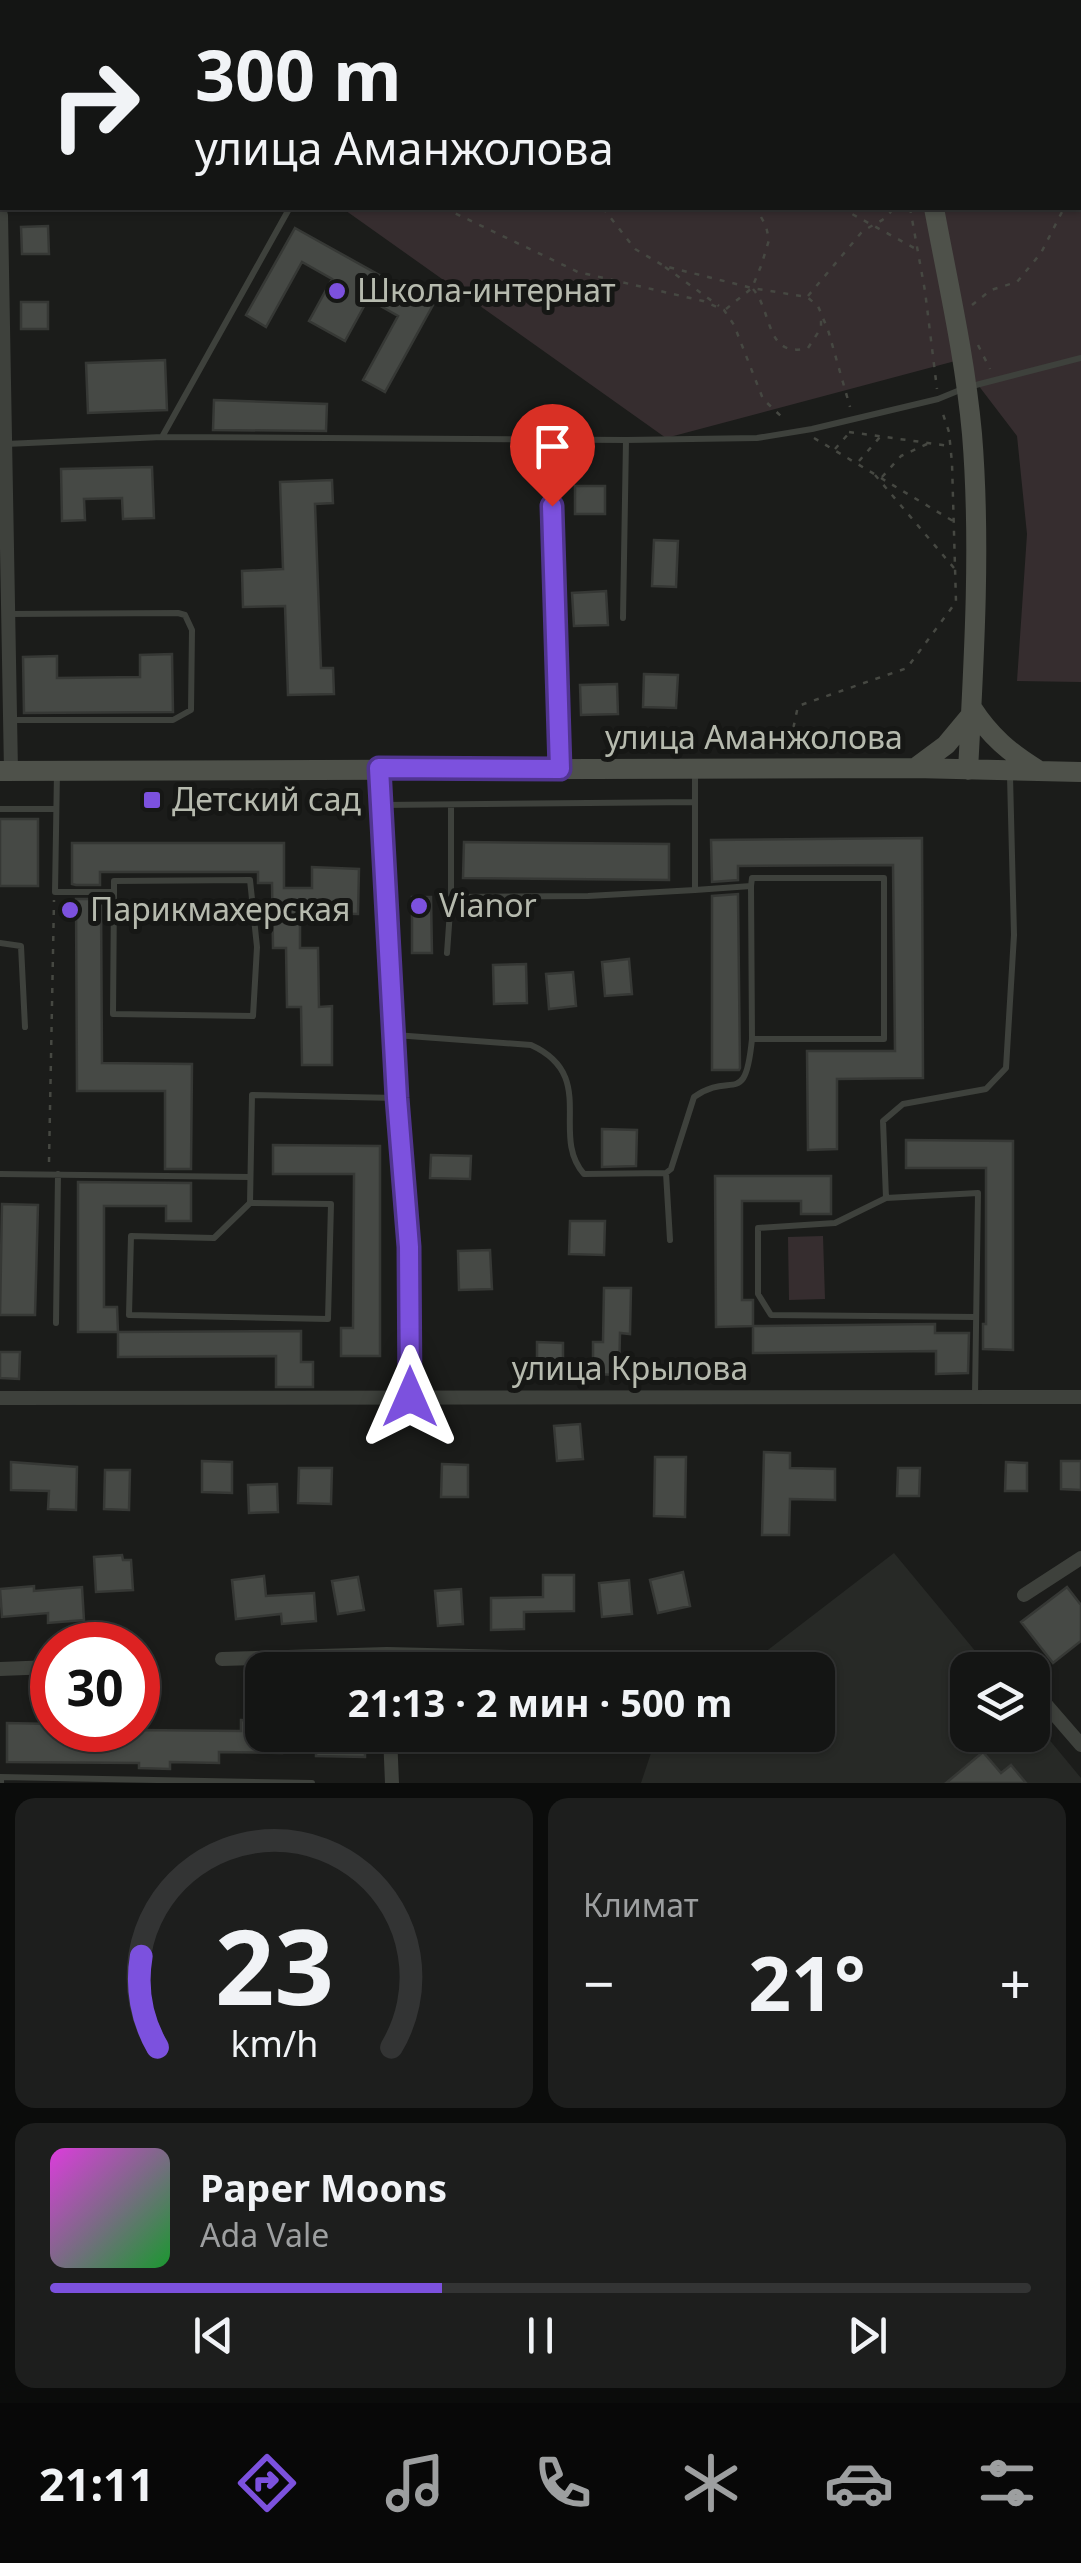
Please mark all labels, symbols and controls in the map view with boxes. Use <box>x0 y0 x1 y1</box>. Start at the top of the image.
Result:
text: 300 m <box>195 26 402 122</box>
icon: right <box>30 40 160 170</box>
text: улица Аманжолова <box>195 117 614 178</box>
place label: Школа-интернат <box>357 268 616 311</box>
marker: Школа-интернат <box>326 280 348 302</box>
pin <box>510 404 595 507</box>
icon: arrive <box>525 419 580 474</box>
street label: улица Аманжолова <box>605 715 903 758</box>
place label: Детский сад <box>172 777 362 820</box>
marker: Детский сад <box>141 789 163 811</box>
place label: Vianor <box>439 883 537 926</box>
place label: Парикмахерская <box>90 887 350 930</box>
marker: Vianor <box>408 895 430 917</box>
marker: Парикмахерская <box>59 899 81 921</box>
position arrow <box>358 1345 462 1449</box>
street label: улица Крылова <box>512 1346 748 1389</box>
speed limit sign: 30 <box>30 1622 160 1752</box>
map controls <box>950 1652 1050 1752</box>
button: layers <box>950 1652 1050 1752</box>
text: 21:13 · 2 мин · 500 m <box>348 1676 732 1728</box>
text: Климат <box>583 1883 699 1926</box>
text: 23 <box>215 1894 333 2035</box>
text: 21° <box>748 1931 866 2033</box>
text: − <box>583 1945 614 2020</box>
text: + <box>1000 1945 1031 2020</box>
text: km/h <box>230 2019 318 2067</box>
text: Paper Moons <box>200 2161 447 2213</box>
text: Ada Vale <box>200 2213 329 2256</box>
icon: previous <box>186 2308 241 2363</box>
icon: pause <box>513 2308 568 2363</box>
icon: next <box>840 2308 895 2363</box>
icon: directions <box>232 2448 302 2518</box>
icon: music <box>380 2448 450 2518</box>
icon: phone <box>528 2448 598 2518</box>
icon: climate <box>676 2448 746 2518</box>
icon: car <box>824 2448 894 2518</box>
icon: filters <box>972 2448 1042 2518</box>
text: 21:11 <box>39 2453 155 2514</box>

